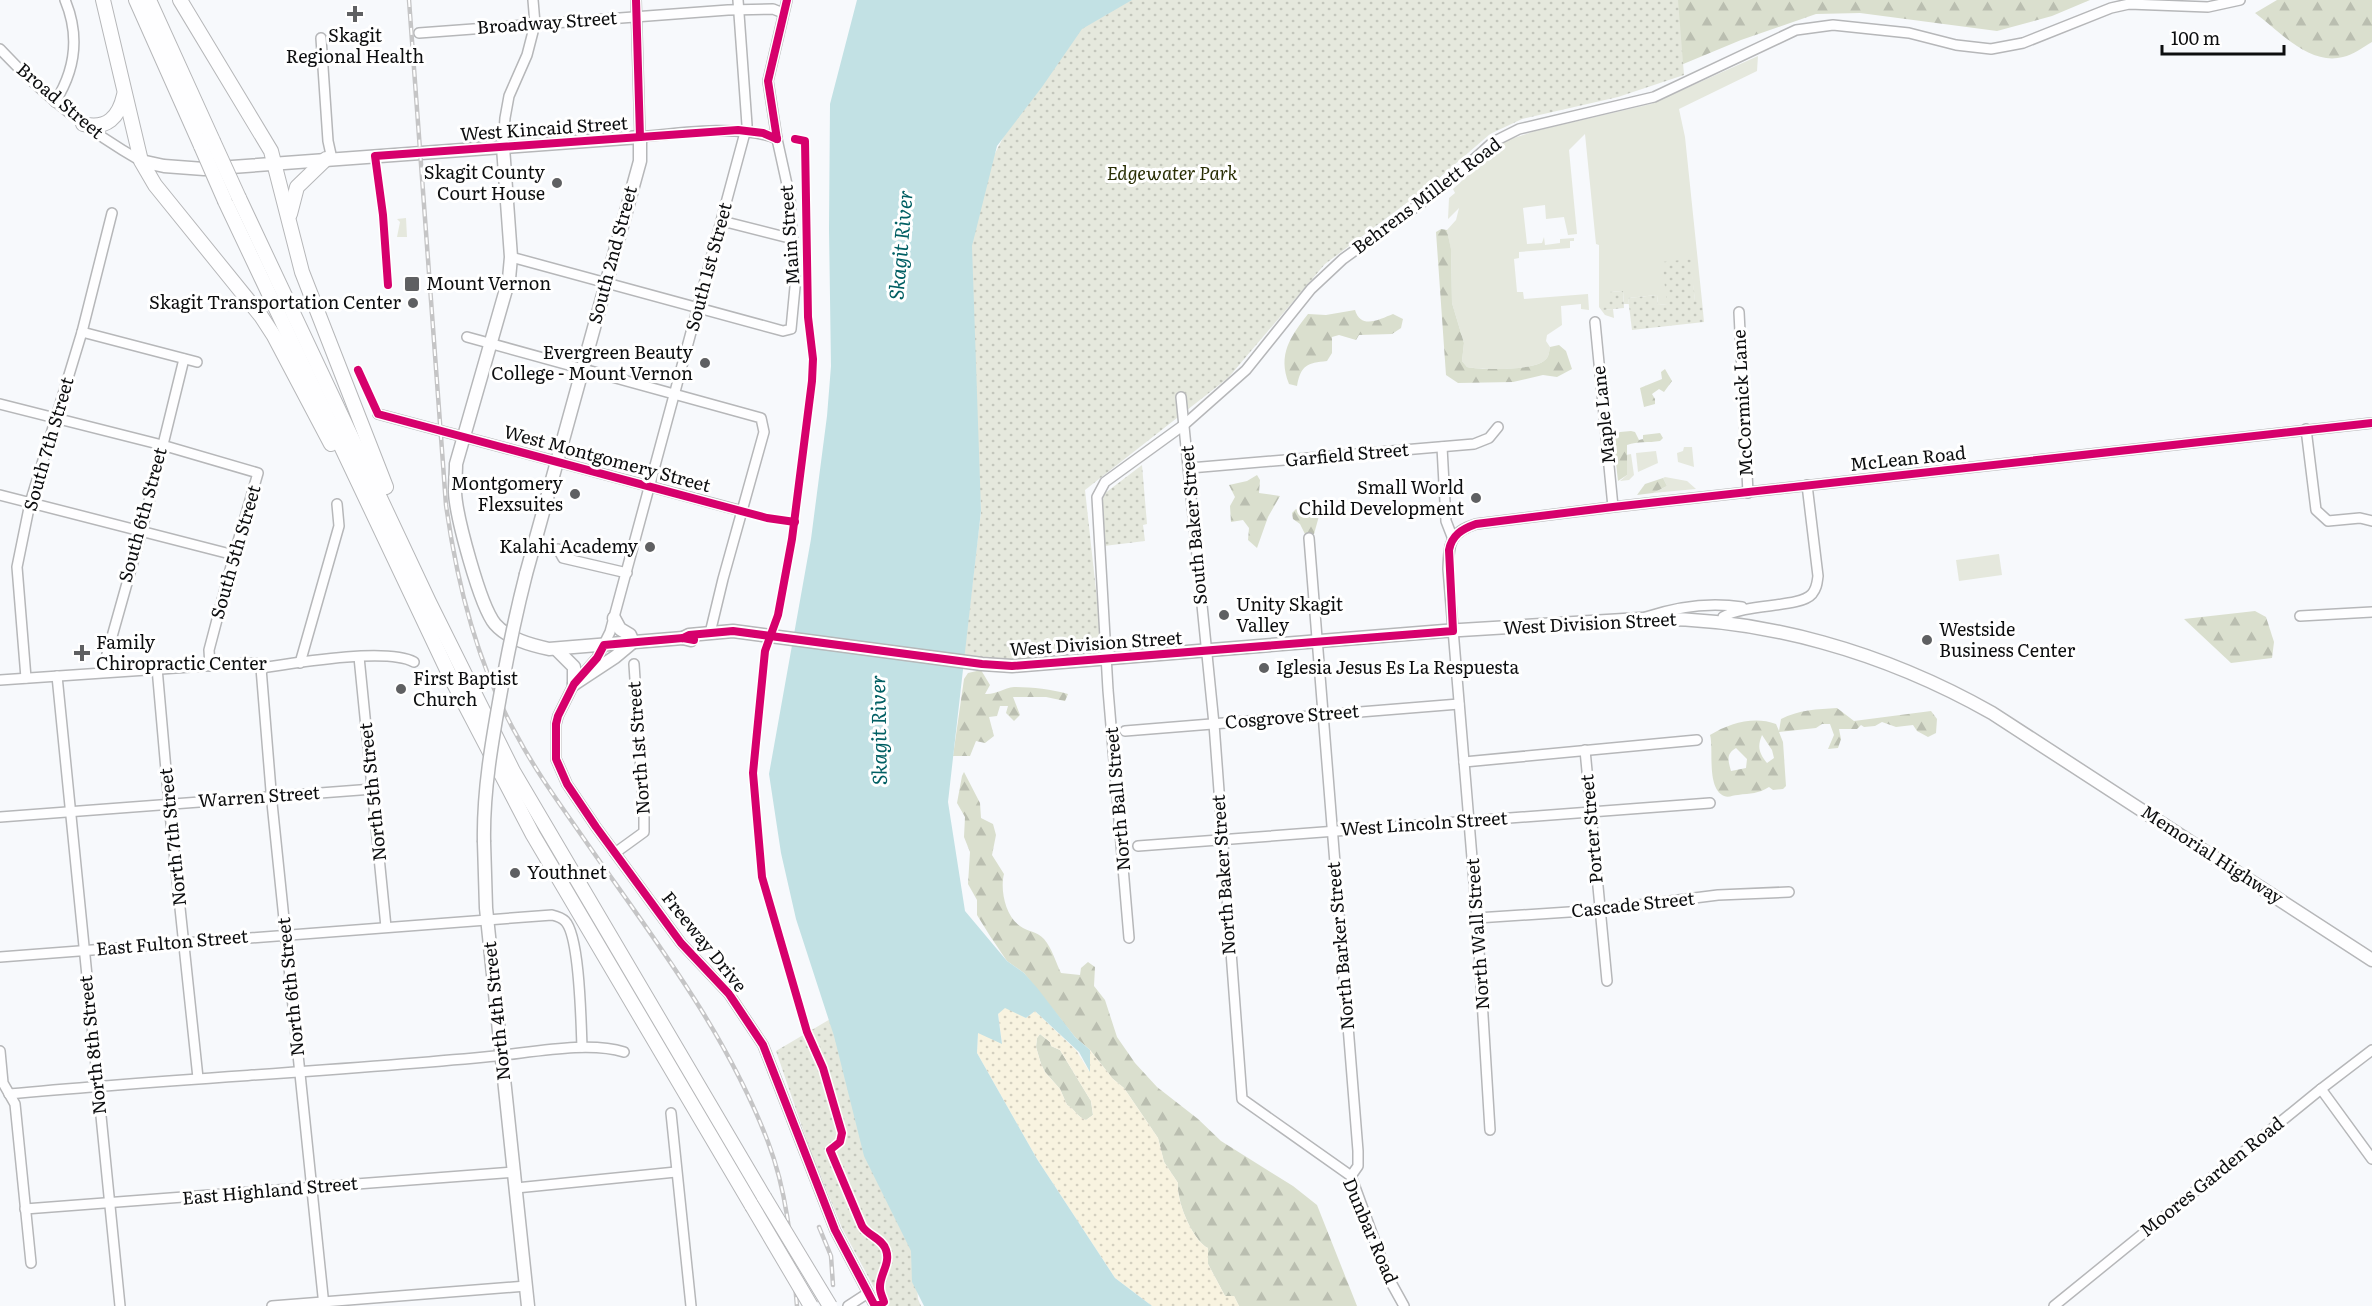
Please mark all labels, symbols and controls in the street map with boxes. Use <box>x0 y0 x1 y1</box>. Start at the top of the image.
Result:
street label: Broadway Street <box>476 3 619 40</box>
marker: Skagit Regional Health <box>346 5 364 23</box>
scale bar <box>2162 18 2284 56</box>
place label: Skagit Regional Health <box>286 21 424 69</box>
text: 100 m <box>2171 24 2220 51</box>
street label: Broad Street <box>12 55 111 145</box>
street label: West Kincaid Street <box>459 108 629 147</box>
street label: Behrens Millett Road <box>1346 130 1506 260</box>
place label: Skagit County Court House <box>424 158 546 206</box>
park label: Edgewater Park <box>1107 159 1237 186</box>
marker: Skagit County Court House <box>550 176 564 190</box>
street label: South 2nd Street <box>580 182 643 327</box>
street label: Main Street <box>771 183 805 286</box>
water label: Skagit River <box>879 189 919 301</box>
street label: South 1st Street <box>677 198 738 334</box>
place label: Mount Vernon <box>426 269 551 296</box>
marker: Mount Vernon <box>403 275 421 293</box>
place label: Skagit Transportation Center <box>149 288 401 315</box>
marker: Skagit Transportation Center <box>406 296 420 310</box>
street label: McCormick Lane <box>1724 329 1759 477</box>
place label: Evergreen Beauty College - Mount Vernon <box>491 338 694 386</box>
marker: Evergreen Beauty College - Mount Vernon <box>698 356 712 370</box>
street label: Maple Lane <box>1584 365 1621 466</box>
street label: South 7th Street <box>16 373 80 514</box>
street label: West Montgomery Street <box>501 417 715 498</box>
street label: Garfield Street <box>1284 435 1411 472</box>
street label: McLean Road <box>1849 438 1967 477</box>
street label: South 6th Street <box>111 443 173 585</box>
street label: South Baker Street <box>1172 444 1213 606</box>
place label: Montgomery Flexsuites <box>451 469 564 517</box>
place label: Small World Child Development <box>1299 473 1465 521</box>
street label: South 5th Street <box>203 481 267 622</box>
marker: Montgomery Flexsuites <box>568 487 582 501</box>
marker: Small World Child Development <box>1469 491 1483 505</box>
place label: Kalahi Academy <box>499 532 639 559</box>
marker: Kalahi Academy <box>643 540 657 554</box>
place label: Unity Skagit Valley <box>1236 590 1344 638</box>
street label: West Division Street <box>1503 604 1678 641</box>
marker: Unity Skagit Valley <box>1217 608 1231 622</box>
place label: Westside Business Center <box>1939 615 2076 663</box>
street label: West Division Street <box>1009 623 1184 662</box>
place label: Family Chiropractic Center <box>96 628 267 676</box>
marker: Westside Business Center <box>1920 633 1934 647</box>
marker: Family Chiropractic Center <box>73 644 91 662</box>
place label: Iglesia Jesus Es La Respuesta <box>1276 653 1519 680</box>
marker: Iglesia Jesus Es La Respuesta <box>1257 661 1271 675</box>
place label: First Baptist Church <box>413 664 519 712</box>
water label: Skagit River <box>861 675 893 785</box>
street label: North 1st Street <box>619 680 656 816</box>
marker: First Baptist Church <box>394 682 408 696</box>
street label: Cosgrove Street <box>1224 696 1361 735</box>
street label: North 5th Street <box>351 721 392 863</box>
street label: North Ball Street <box>1097 725 1136 872</box>
street label: North 7th Street <box>151 766 192 908</box>
street label: Porter Street <box>1572 773 1609 885</box>
street label: Warren Street <box>197 778 321 813</box>
street label: North Baker Street <box>1203 793 1242 956</box>
street label: Memorial Highway <box>2136 797 2290 910</box>
street label: West Lincoln Street <box>1339 803 1509 842</box>
street label: North Wall Street <box>1458 857 1495 1011</box>
place label: Youthnet <box>527 858 607 885</box>
street label: North Barker Street <box>1319 860 1360 1031</box>
marker: Youthnet <box>508 866 522 880</box>
street label: Cascade Street <box>1570 884 1697 923</box>
street label: Freeway Drive <box>656 885 754 997</box>
street label: North 6th Street <box>269 916 310 1058</box>
street label: East Fulton Street <box>95 921 250 962</box>
street label: North 4th Street <box>475 939 516 1082</box>
street label: North 8th Street <box>71 973 112 1116</box>
street label: Moores Garden Road <box>2133 1109 2289 1242</box>
street label: East Highland Street <box>181 1168 360 1211</box>
street label: Dunbar Road <box>1337 1173 1406 1288</box>

